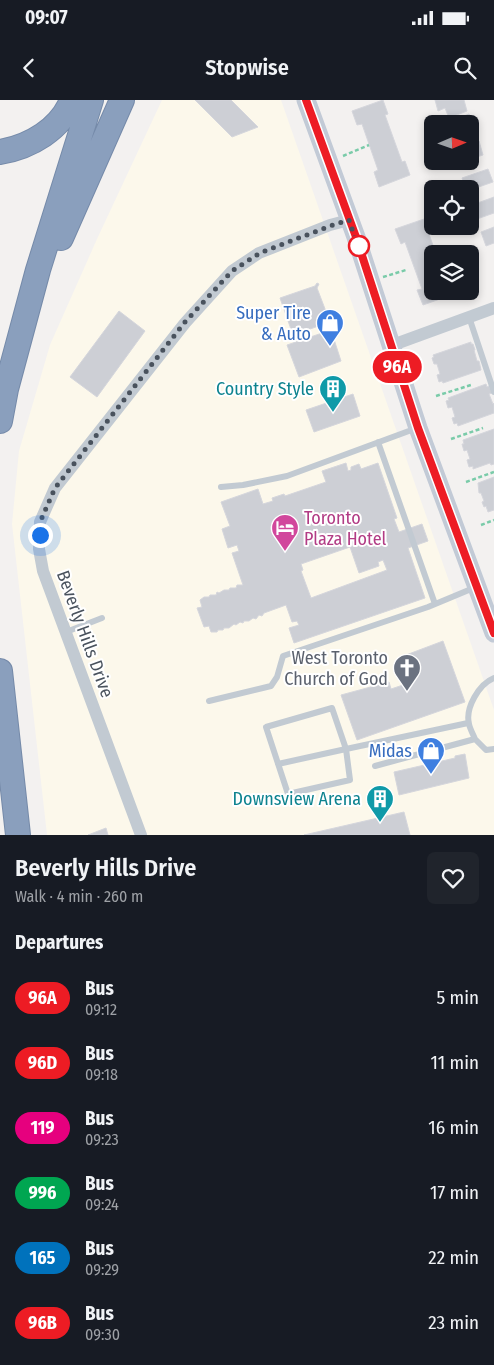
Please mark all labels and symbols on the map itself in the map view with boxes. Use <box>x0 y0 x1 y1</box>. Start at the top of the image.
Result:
north arrow <box>424 115 479 170</box>
unlabelled marker <box>348 235 370 257</box>
place label: Super Tire & Auto <box>236 302 311 345</box>
shop icon: Super Tire & Auto <box>315 308 345 347</box>
line badge: 96A <box>368 351 426 383</box>
building icon: Country Style <box>318 374 348 413</box>
place label: Country Style <box>216 378 314 400</box>
place label: Toronto Plaza Hotel <box>304 507 387 550</box>
hotel icon: Toronto Plaza Hotel <box>270 513 300 552</box>
your location <box>28 523 53 548</box>
street label: Beverly Hills Drive <box>52 567 118 701</box>
place label: West Toronto Church of God <box>284 647 388 690</box>
church icon: West Toronto Church of God <box>392 653 422 692</box>
shop icon: Midas <box>416 736 446 775</box>
place label: Midas <box>369 740 412 762</box>
building icon: Downsview Arena <box>365 784 395 823</box>
place label: Downsview Arena <box>232 788 361 810</box>

